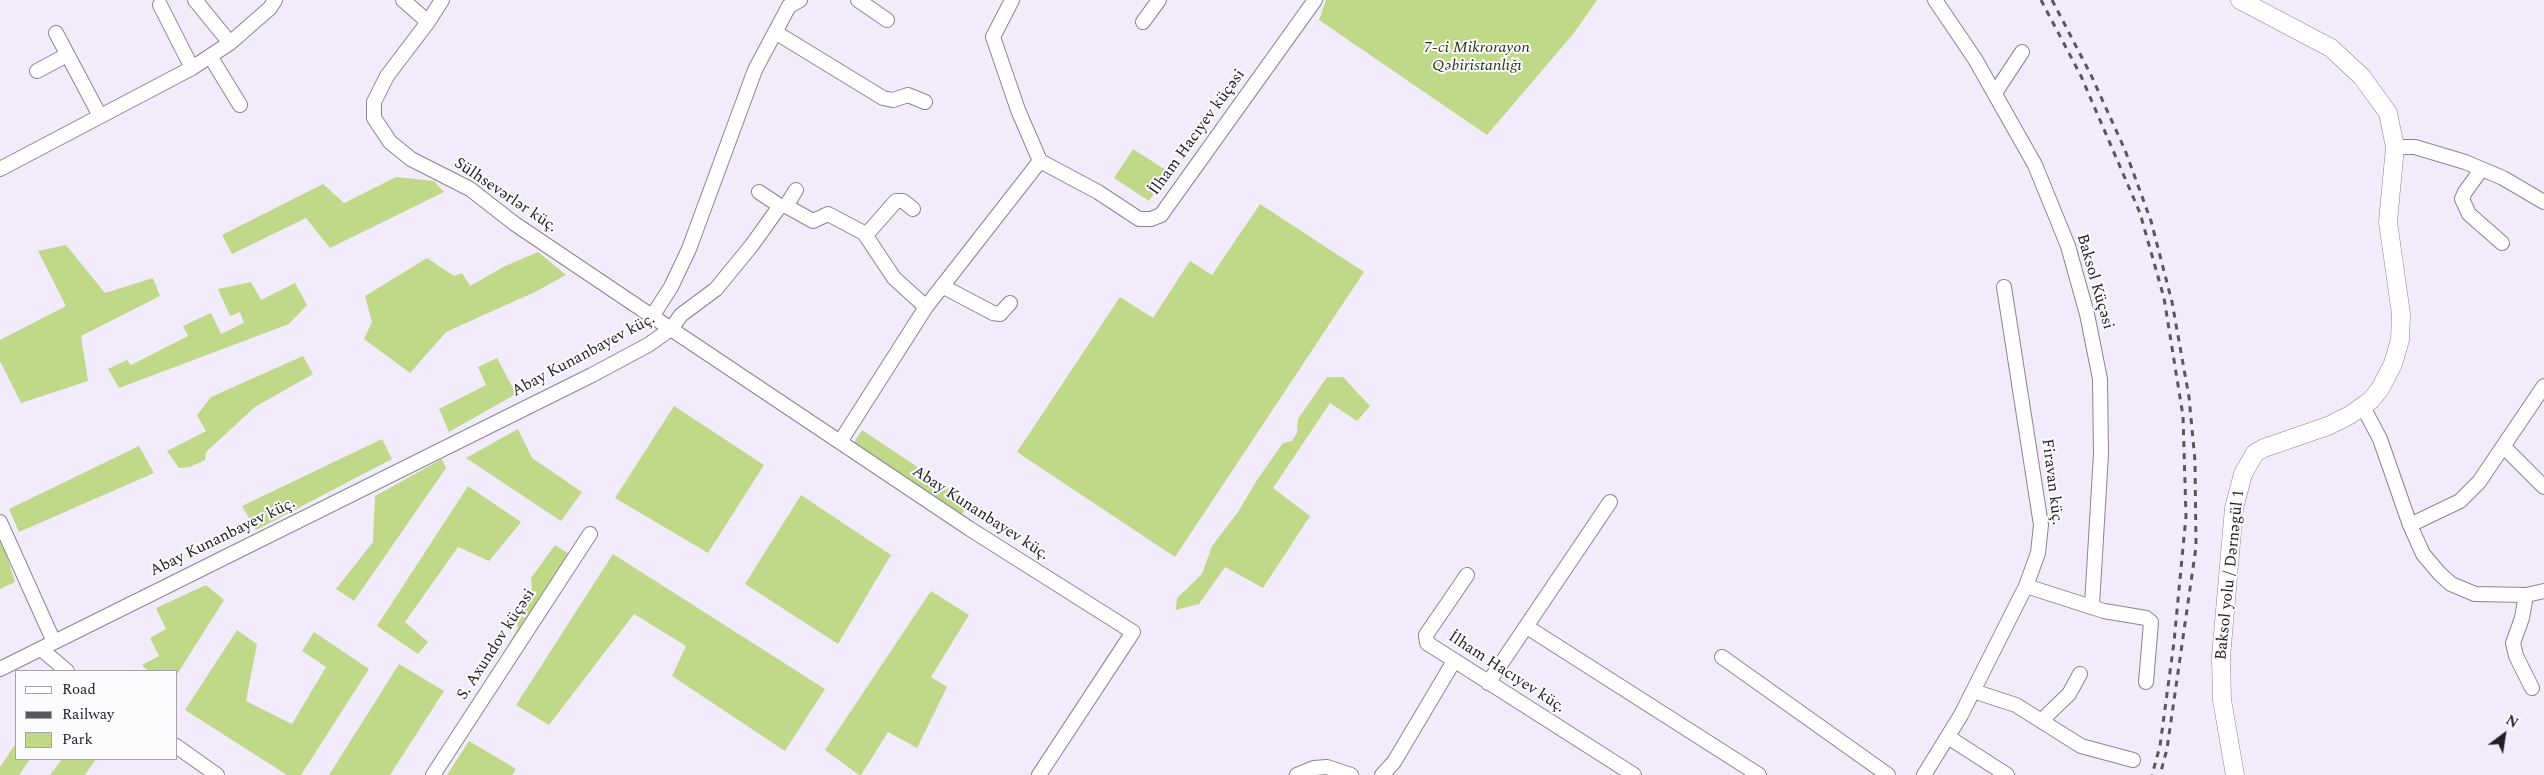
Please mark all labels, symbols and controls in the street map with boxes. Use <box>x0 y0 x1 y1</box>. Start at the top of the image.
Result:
park label: 7-ci Mikrorayon Qəbiristanlığı <box>1424 39 1530 77</box>
street label: İlham Hacıyev küçəsi <box>1146 66 1250 200</box>
street label: Sülhsevərlər küç. <box>450 154 560 238</box>
street label: Baksol Küçəsi <box>2071 232 2117 332</box>
street label: Abay Kunanbayev küç. <box>509 310 659 402</box>
street label: Firavan küç. <box>2036 438 2066 526</box>
street label: Abay Kunanbayev küç. <box>908 463 1052 565</box>
street label: Baksol yolu / Dərnəgül 1 <box>2213 489 2249 661</box>
street label: Abay Kunanbayev küç. <box>147 494 299 582</box>
street label: S. Axundov küçəsi <box>454 586 540 704</box>
street label: İlham Hacıyev küç. <box>1444 628 1568 718</box>
legend <box>15 670 178 760</box>
text: Road <box>62 678 96 701</box>
text: Railway <box>62 703 114 726</box>
north arrow <box>2479 710 2529 760</box>
text: N <box>2502 710 2522 734</box>
text: Park <box>62 728 93 751</box>

